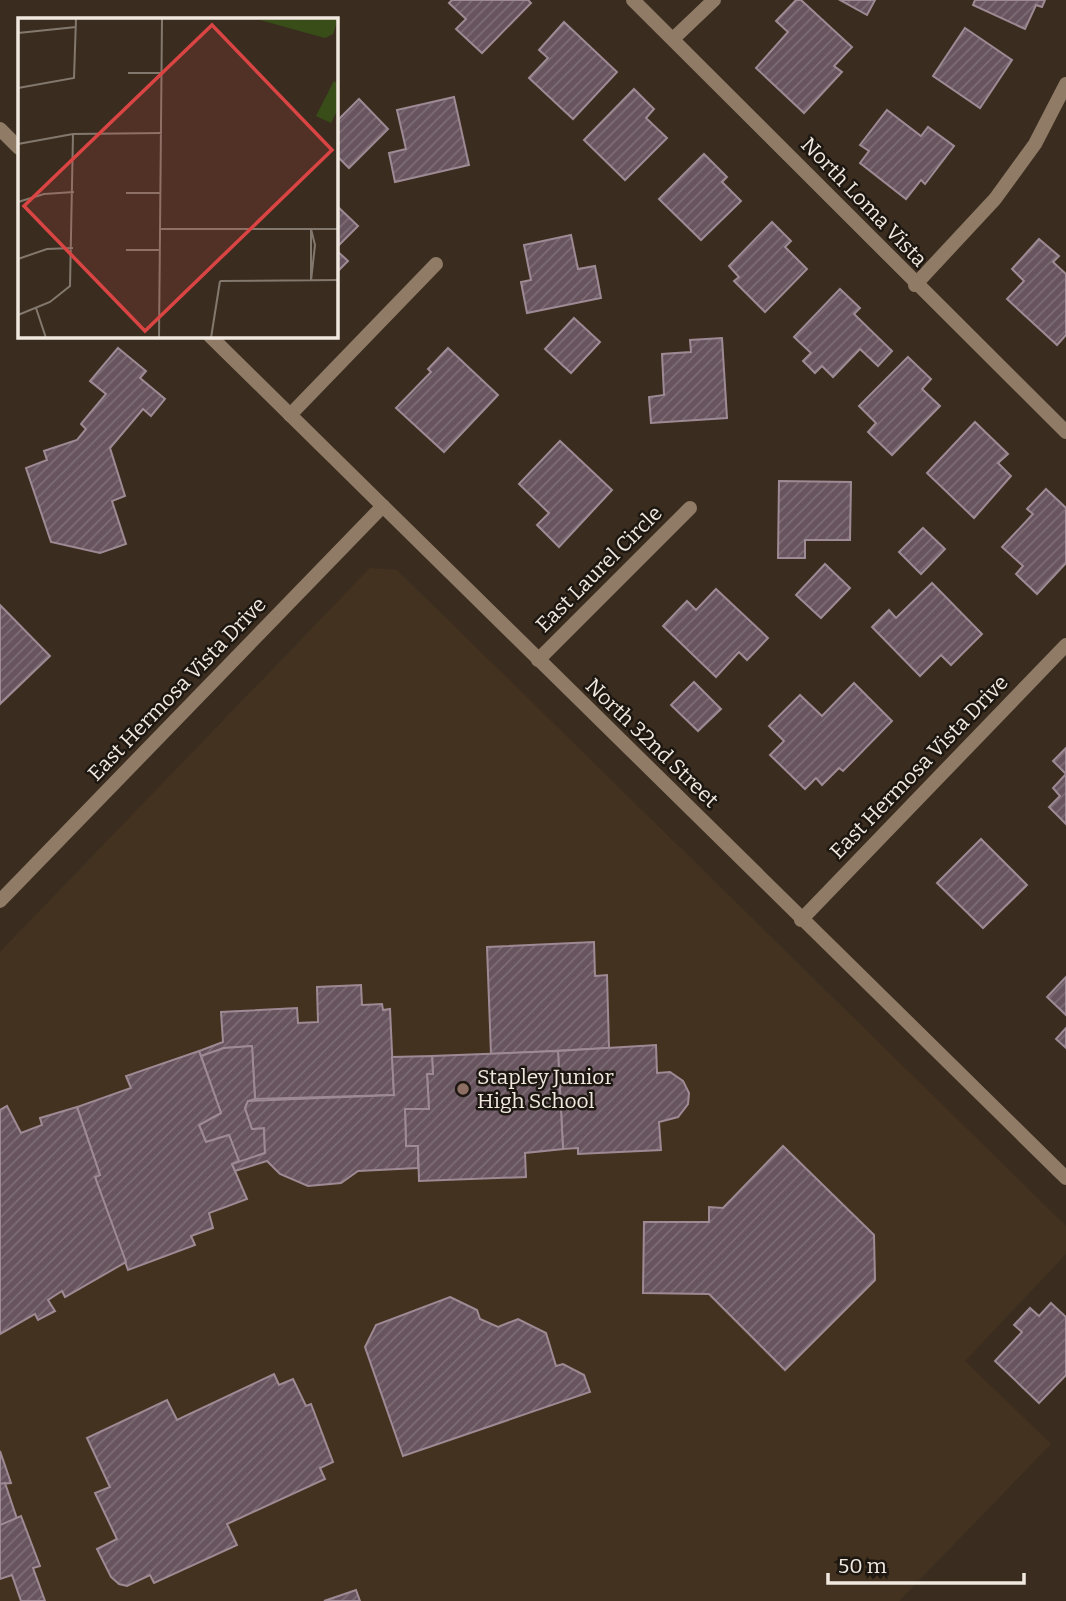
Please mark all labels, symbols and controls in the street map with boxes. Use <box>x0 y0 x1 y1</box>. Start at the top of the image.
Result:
inset map <box>18 18 338 338</box>
street label: North Loma Vista <box>796 132 933 273</box>
street label: East Laurel Circle <box>530 500 668 638</box>
street label: East Hermosa Vista Drive <box>82 592 272 786</box>
street label: East Hermosa Vista Drive <box>824 670 1014 864</box>
street label: North 32nd Street <box>580 673 724 813</box>
place label: Stapley Junior High School <box>477 1064 614 1114</box>
marker: Stapley Junior High School <box>455 1081 471 1097</box>
scale bar <box>828 1542 1024 1586</box>
text: 50 m <box>838 1553 887 1579</box>

